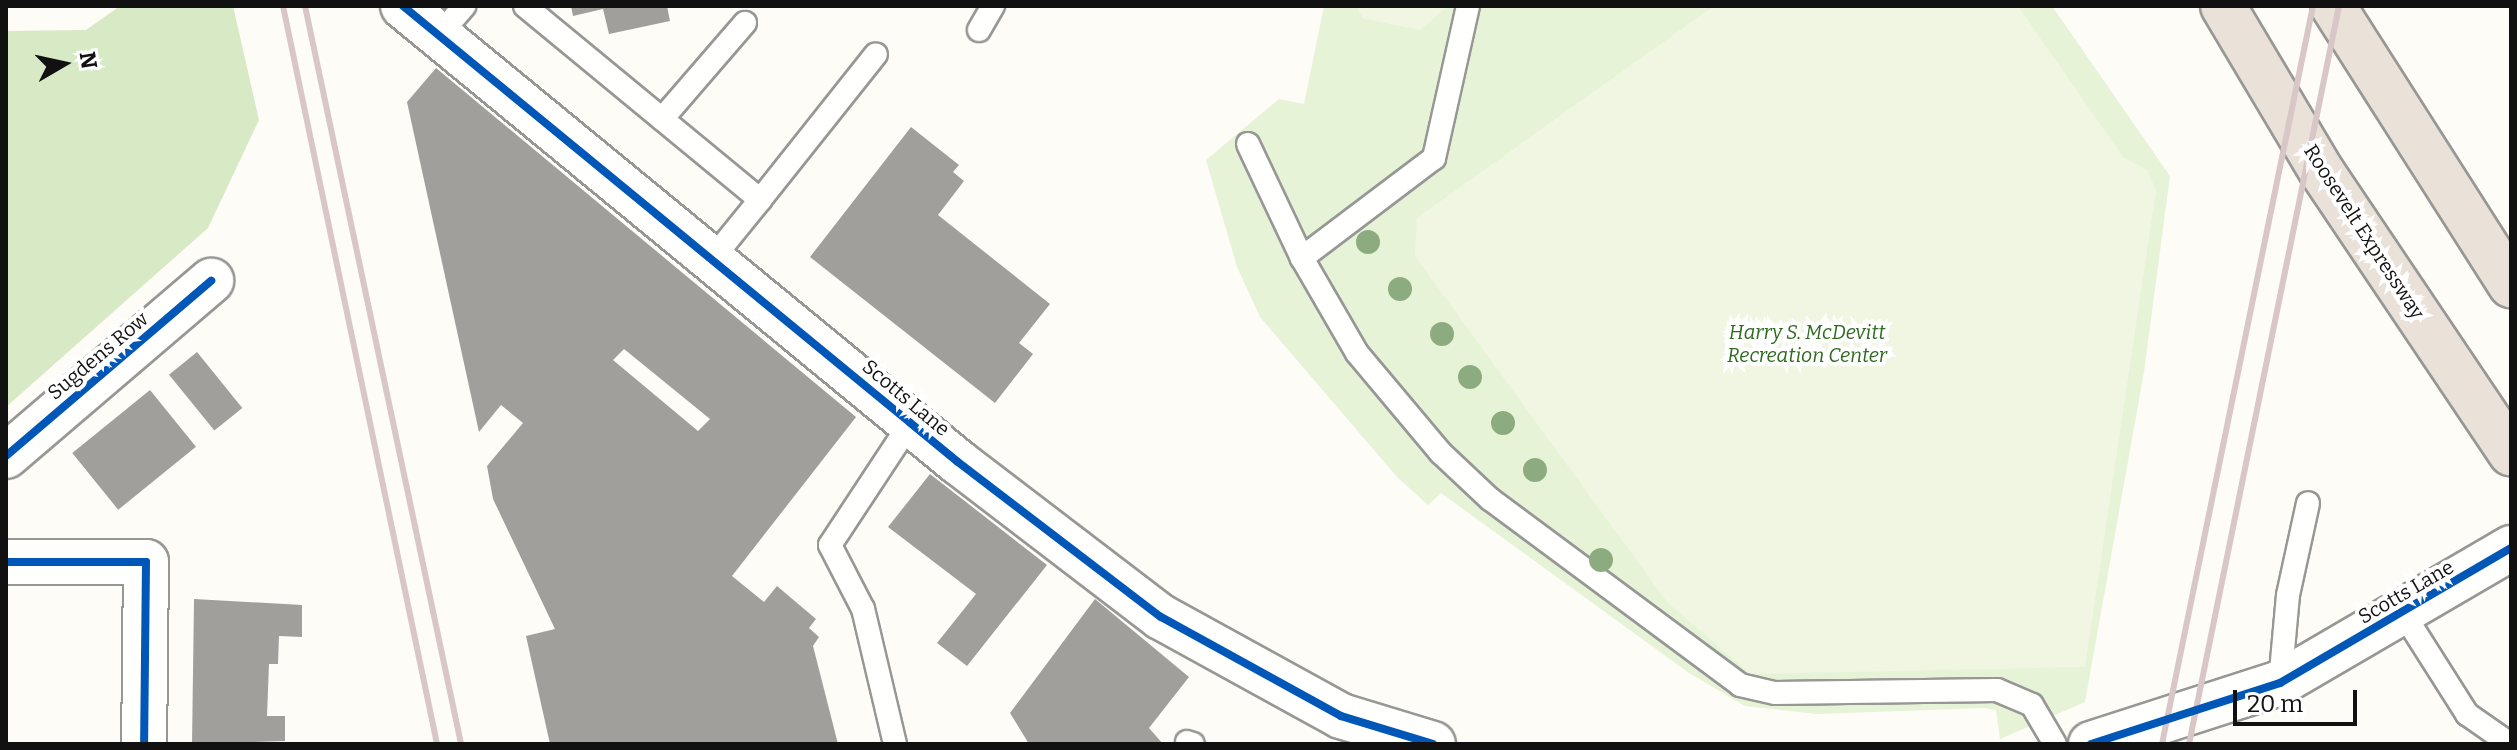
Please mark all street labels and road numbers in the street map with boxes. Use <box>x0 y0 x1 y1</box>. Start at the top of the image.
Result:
street label: Roosevelt Expressway <box>2299 140 2429 324</box>
street label: Sugdens Row <box>43 307 153 405</box>
street label: Scotts Lane <box>858 355 954 441</box>
street label: Scotts Lane <box>2354 555 2458 629</box>

